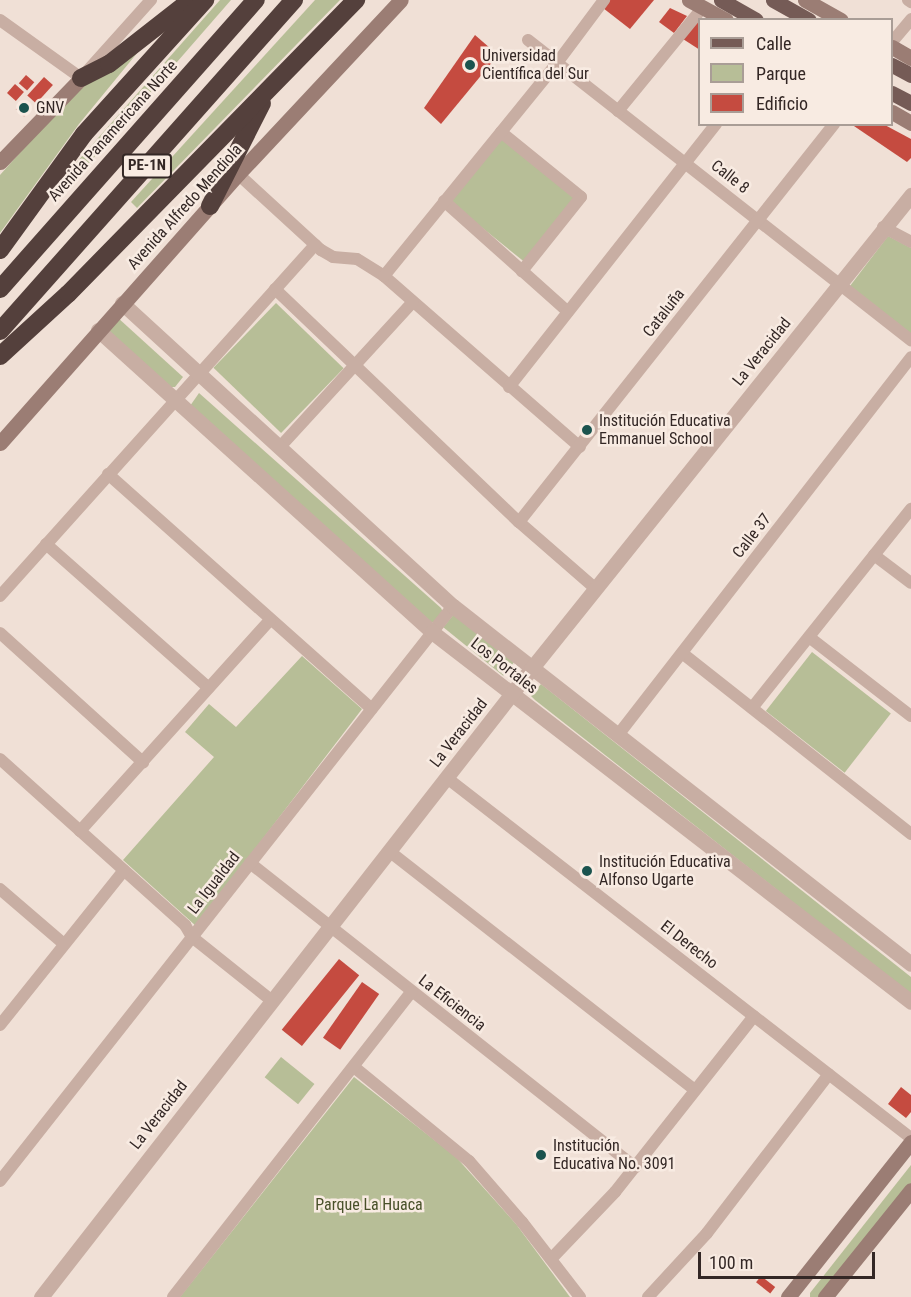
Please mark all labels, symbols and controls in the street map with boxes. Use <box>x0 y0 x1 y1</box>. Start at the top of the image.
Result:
legend <box>698 18 893 126</box>
text: Calle <box>756 33 792 54</box>
place label: Universidad Científica del Sur <box>482 46 589 84</box>
street label: Avenida Panamericana Norte <box>45 56 181 206</box>
marker: Universidad Científica del Sur <box>463 58 477 72</box>
text: Parque <box>756 63 806 84</box>
text: Edificio <box>756 93 808 114</box>
place label: GNV <box>36 98 64 118</box>
marker: GNV <box>17 101 31 115</box>
street label: Avenida Alfredo Mendiola <box>124 140 246 274</box>
road number: PE-1N <box>122 154 172 178</box>
street label: Calle 8 <box>707 156 753 198</box>
street label: Cataluña <box>639 285 689 341</box>
street label: La Veracidad <box>729 314 795 390</box>
place label: Institución Educativa Emmanuel School <box>599 411 731 449</box>
marker: Institución Educativa Emmanuel School <box>580 423 594 437</box>
street label: Calle 37 <box>729 510 775 562</box>
street label: Los Portales <box>467 634 541 698</box>
street label: La Veracidad <box>426 695 492 771</box>
street label: La Igualdad <box>184 848 244 918</box>
place label: Institución Educativa Alfonso Ugarte <box>599 852 731 890</box>
marker: Institución Educativa Alfonso Ugarte <box>580 864 594 878</box>
street label: El Derecho <box>657 917 721 973</box>
street label: La Eficiencia <box>415 971 489 1035</box>
street label: La Veracidad <box>126 1077 192 1153</box>
place label: Institución Educativa No. 3091 <box>553 1136 675 1174</box>
marker: Institución Educativa No. 3091 <box>534 1148 548 1162</box>
park label: Parque La Huaca <box>315 1195 423 1215</box>
scale bar <box>701 1240 878 1278</box>
text: 100 m <box>709 1252 753 1273</box>

